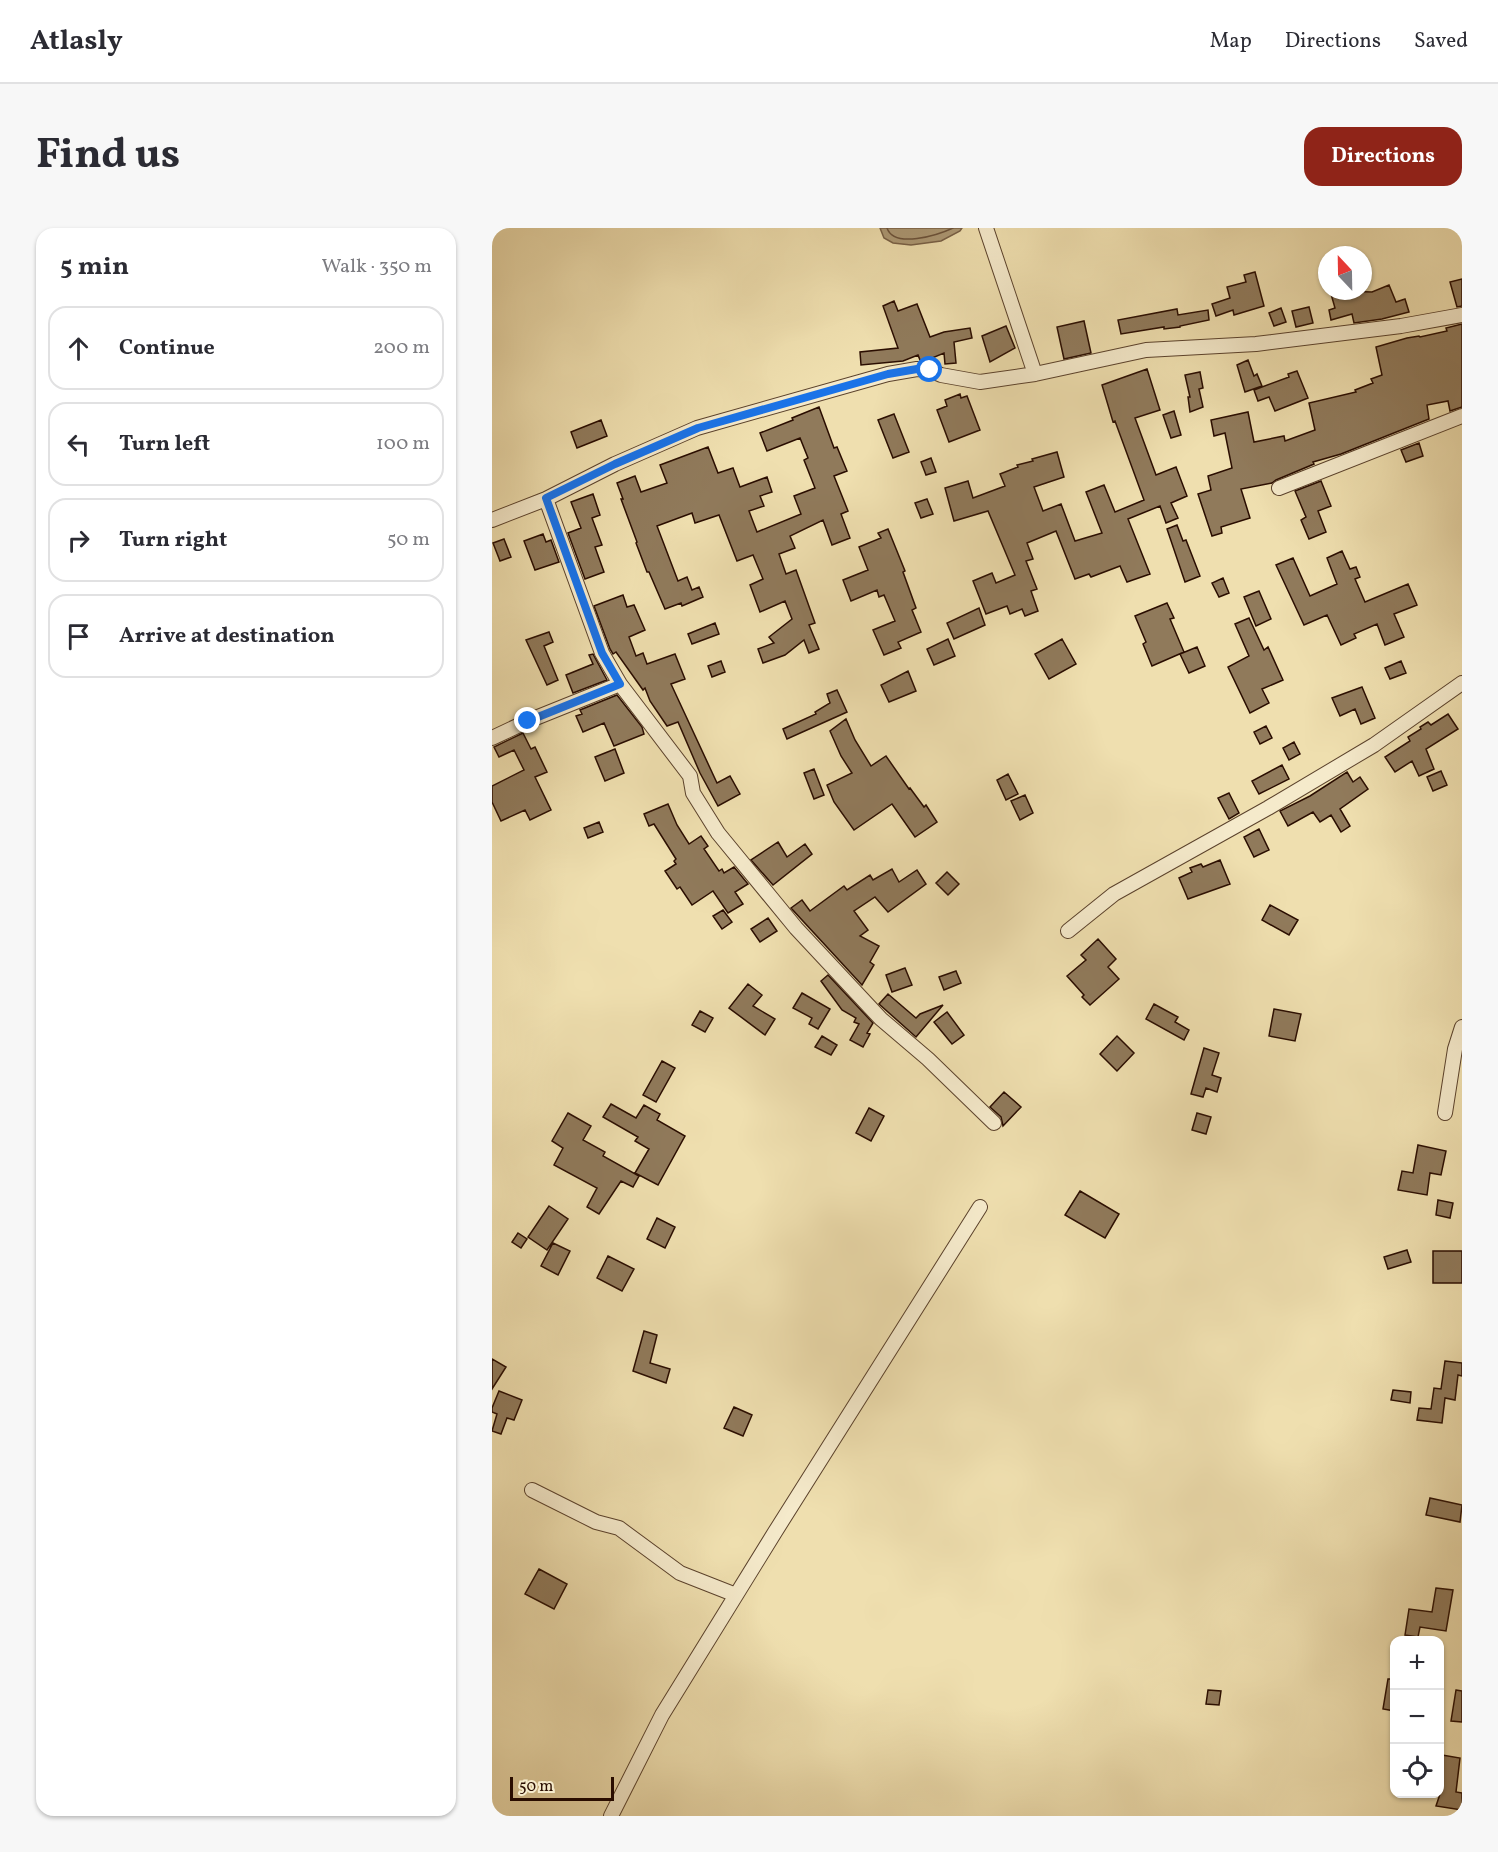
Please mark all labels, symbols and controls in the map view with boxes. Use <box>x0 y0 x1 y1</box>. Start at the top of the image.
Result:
text: Atlasly <box>30 22 123 61</box>
text: Map <box>1210 27 1252 56</box>
text: Directions <box>1285 27 1381 56</box>
text: Saved <box>1414 27 1468 56</box>
text: Find us <box>36 127 180 186</box>
button: Directions <box>1304 127 1462 186</box>
north arrow <box>1318 246 1372 300</box>
text: 5 min <box>60 249 129 285</box>
text: Walk · 350 m <box>321 253 432 281</box>
icon: ahead <box>62 332 95 365</box>
text: Continue <box>119 333 215 364</box>
text: 200 m <box>373 334 430 362</box>
route start <box>916 356 942 382</box>
icon: left <box>62 428 95 461</box>
text: Turn left <box>119 429 210 460</box>
text: 100 m <box>376 430 430 458</box>
icon: right <box>62 524 95 557</box>
text: Turn right <box>119 525 227 556</box>
text: 50 m <box>387 526 430 554</box>
icon: arrive <box>62 620 95 653</box>
text: Arrive at destination <box>119 621 335 652</box>
route end <box>514 707 540 733</box>
map controls <box>1390 1636 1444 1798</box>
button: + <box>1390 1636 1444 1690</box>
button: − <box>1390 1690 1444 1744</box>
button: locate <box>1390 1744 1444 1798</box>
scale bar <box>510 1774 614 1802</box>
text: 50 m <box>519 1776 553 1798</box>

